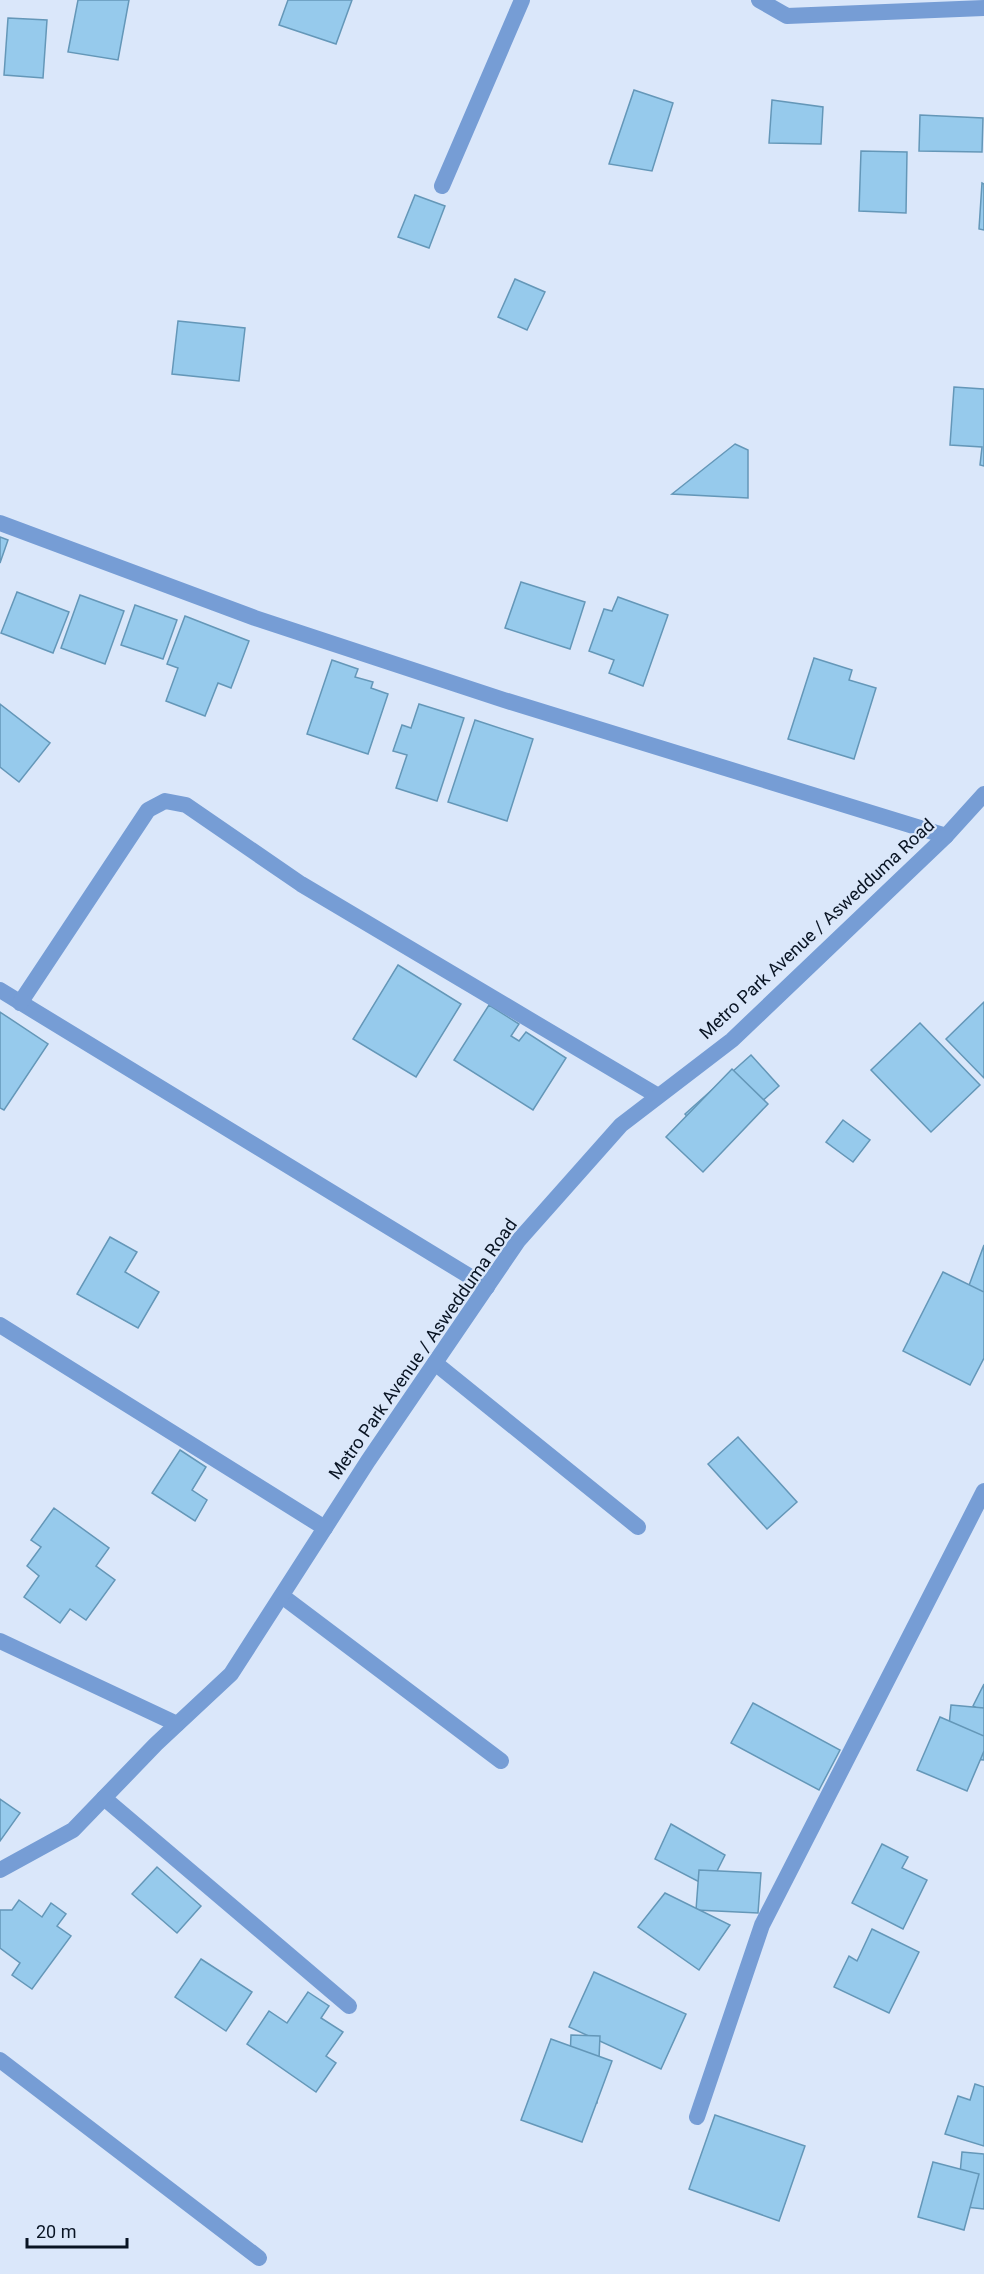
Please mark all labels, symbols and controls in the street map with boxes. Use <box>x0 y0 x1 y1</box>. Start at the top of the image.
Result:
street label: Metro Park Avenue / Aswedduma Road <box>695 814 938 1043</box>
street label: Metro Park Avenue / Aswedduma Road <box>324 1214 521 1483</box>
scale bar <box>27 2211 128 2249</box>
text: 20 m <box>36 2221 76 2242</box>

